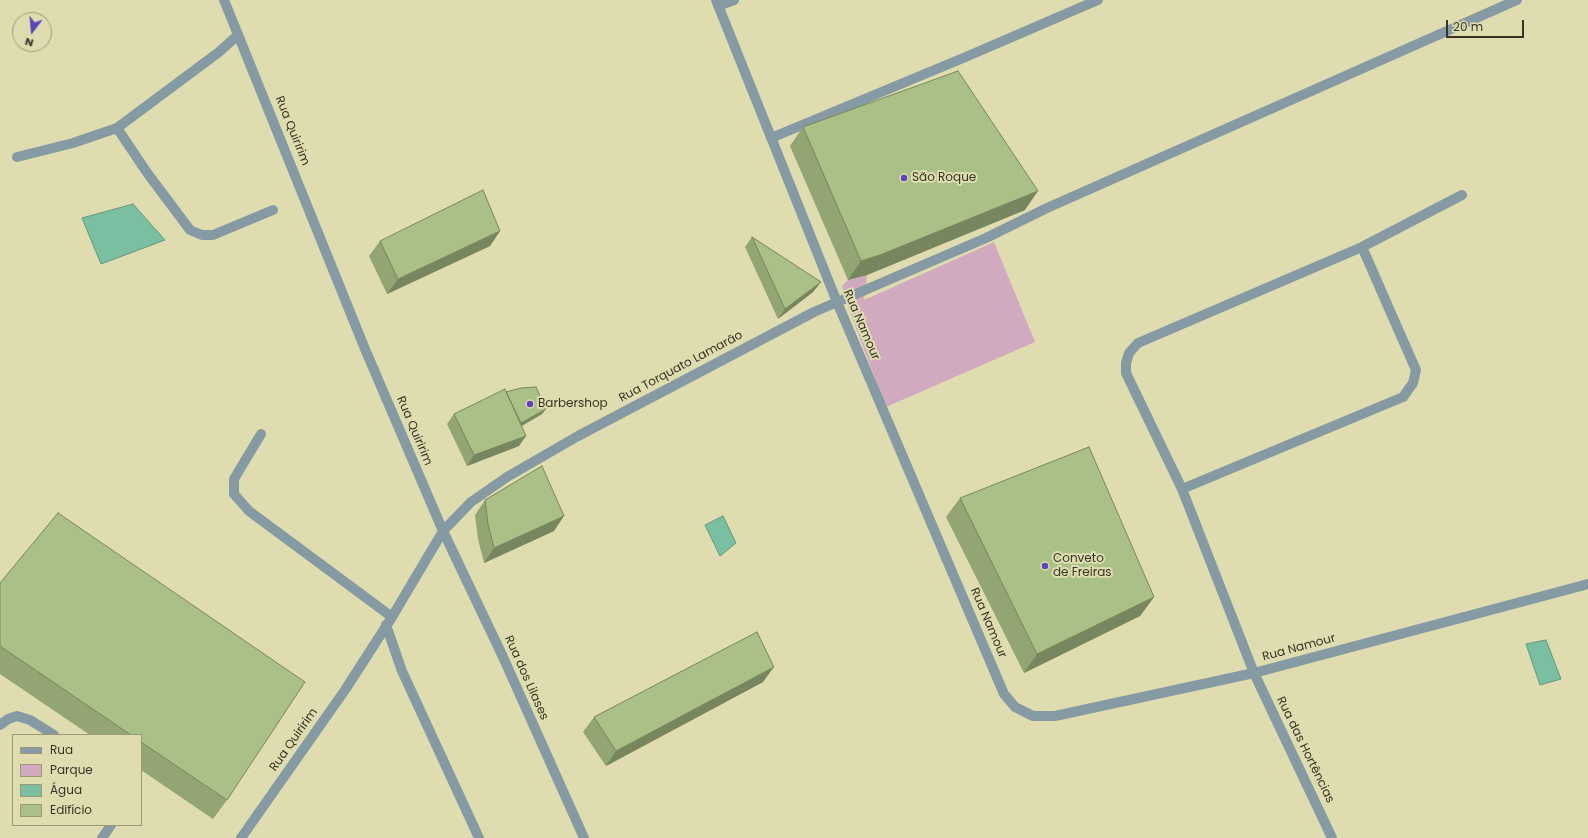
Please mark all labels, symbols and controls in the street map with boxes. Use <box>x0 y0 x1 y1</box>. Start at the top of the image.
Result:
north arrow <box>12 12 52 52</box>
scale bar <box>1448 12 1526 38</box>
text: 20 m <box>1453 18 1483 35</box>
text: N <box>23 34 35 51</box>
street label: Rua Quiririm <box>272 94 312 168</box>
place label: São Roque <box>912 171 976 185</box>
marker: São Roque <box>899 173 909 183</box>
street label: Rua Namour <box>840 288 882 362</box>
street label: Rua Torquato Lamarão <box>617 328 745 406</box>
street label: Rua Quiririm <box>393 394 435 468</box>
place label: Barbershop <box>538 397 608 411</box>
marker: Barbershop <box>525 399 535 409</box>
place label: Conveto de Freiras <box>1053 552 1112 580</box>
marker: Conveto de Freiras <box>1040 561 1050 571</box>
street label: Rua Namour <box>967 586 1009 660</box>
street label: Rua Namour <box>1261 631 1337 665</box>
street label: Rua dos Lilases <box>501 634 551 722</box>
street label: Rua das Hortências <box>1273 694 1337 806</box>
street label: Rua Quiririm <box>267 706 321 774</box>
legend <box>12 734 142 826</box>
text: Rua <box>50 741 73 758</box>
text: Parque <box>50 761 93 778</box>
text: Água <box>50 781 82 798</box>
text: Edifício <box>50 801 92 818</box>

